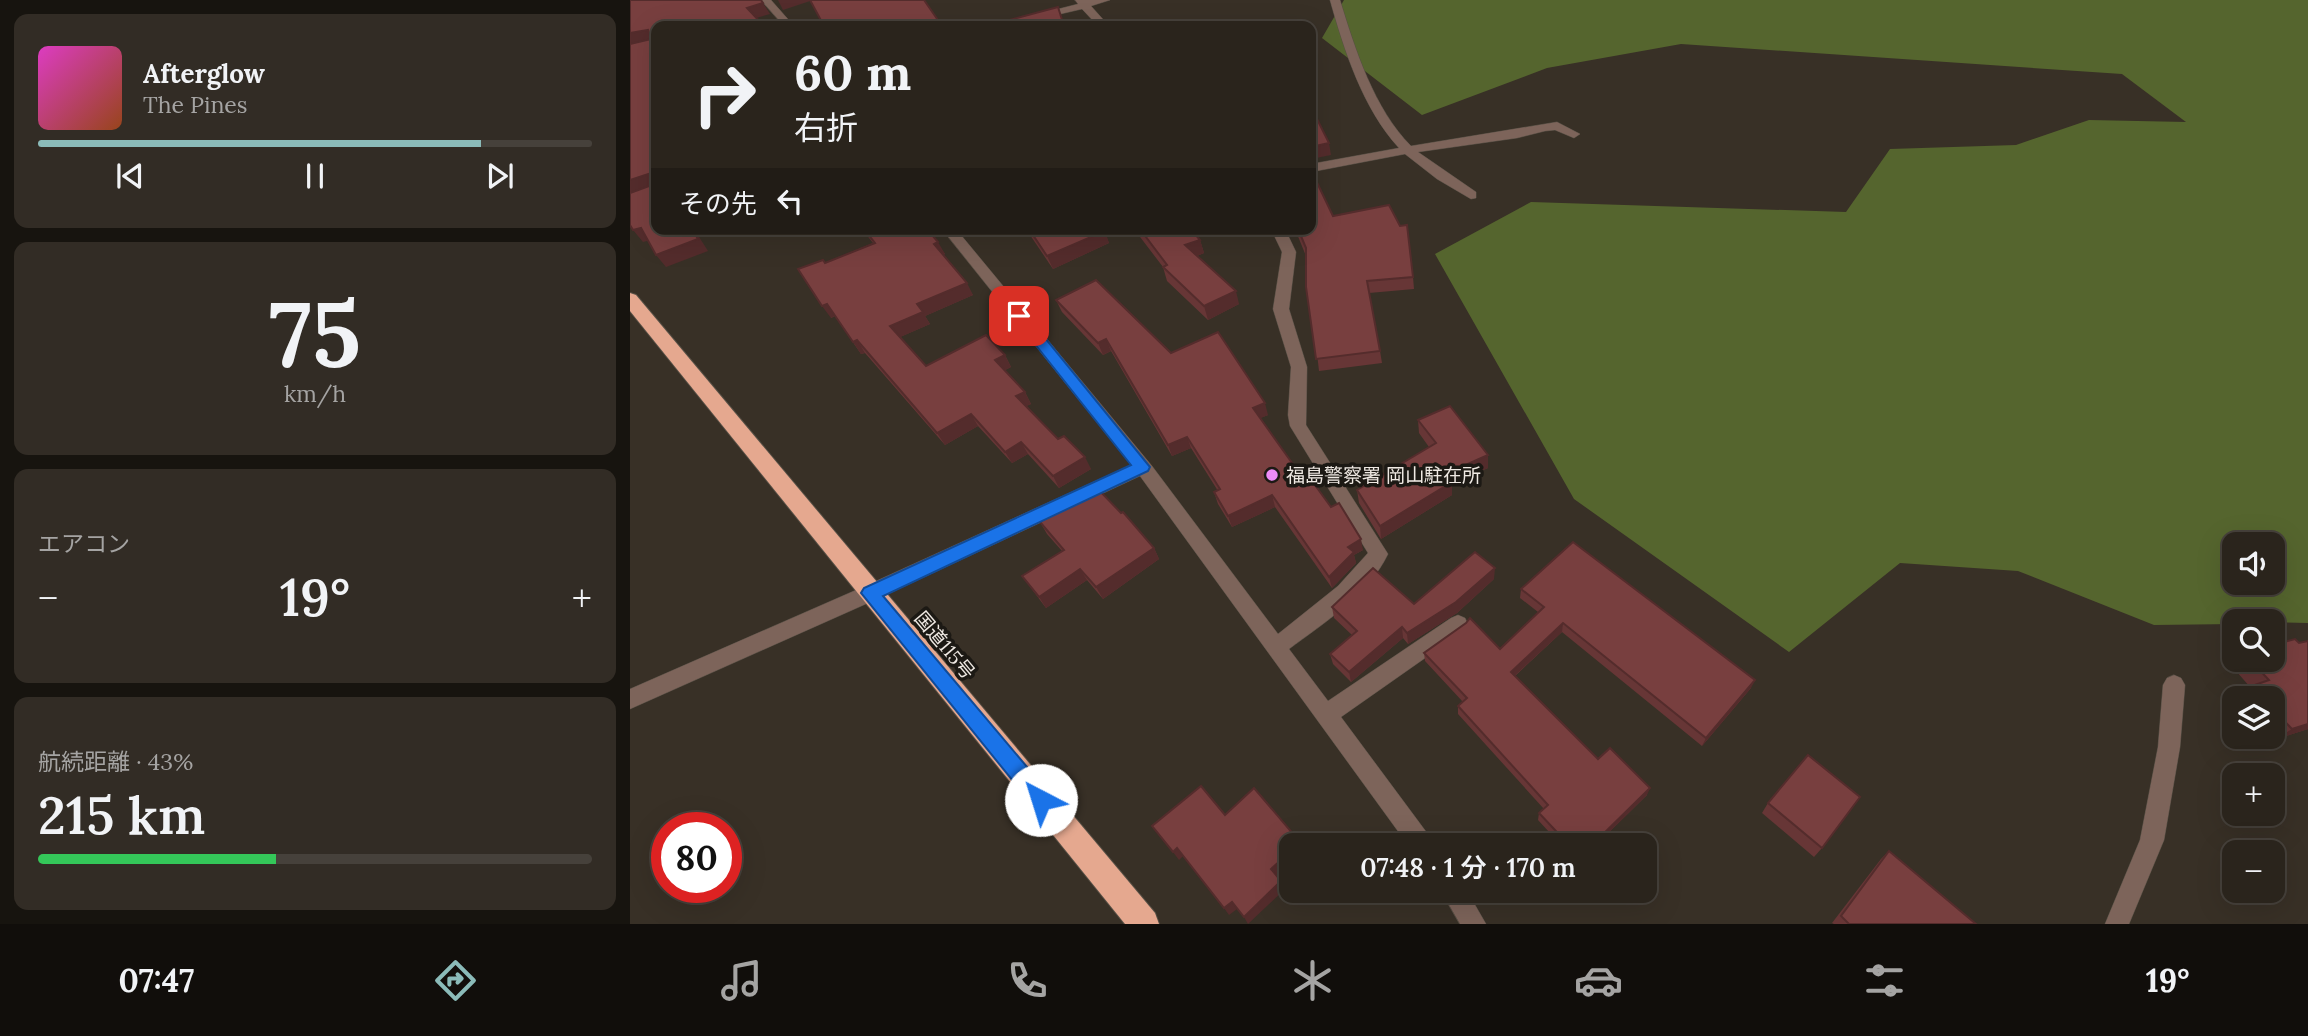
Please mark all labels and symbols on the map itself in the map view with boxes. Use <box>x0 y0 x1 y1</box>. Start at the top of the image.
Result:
pin <box>989 286 1049 346</box>
place label: 福島警察署 岡山駐在所 <box>1286 463 1481 487</box>
marker: 福島警察署 岡山駐在所 <box>1264 467 1280 483</box>
street label: 国道115号 <box>910 606 980 684</box>
position arrow <box>1004 763 1078 837</box>
speed limit sign: 80 <box>651 812 742 903</box>

